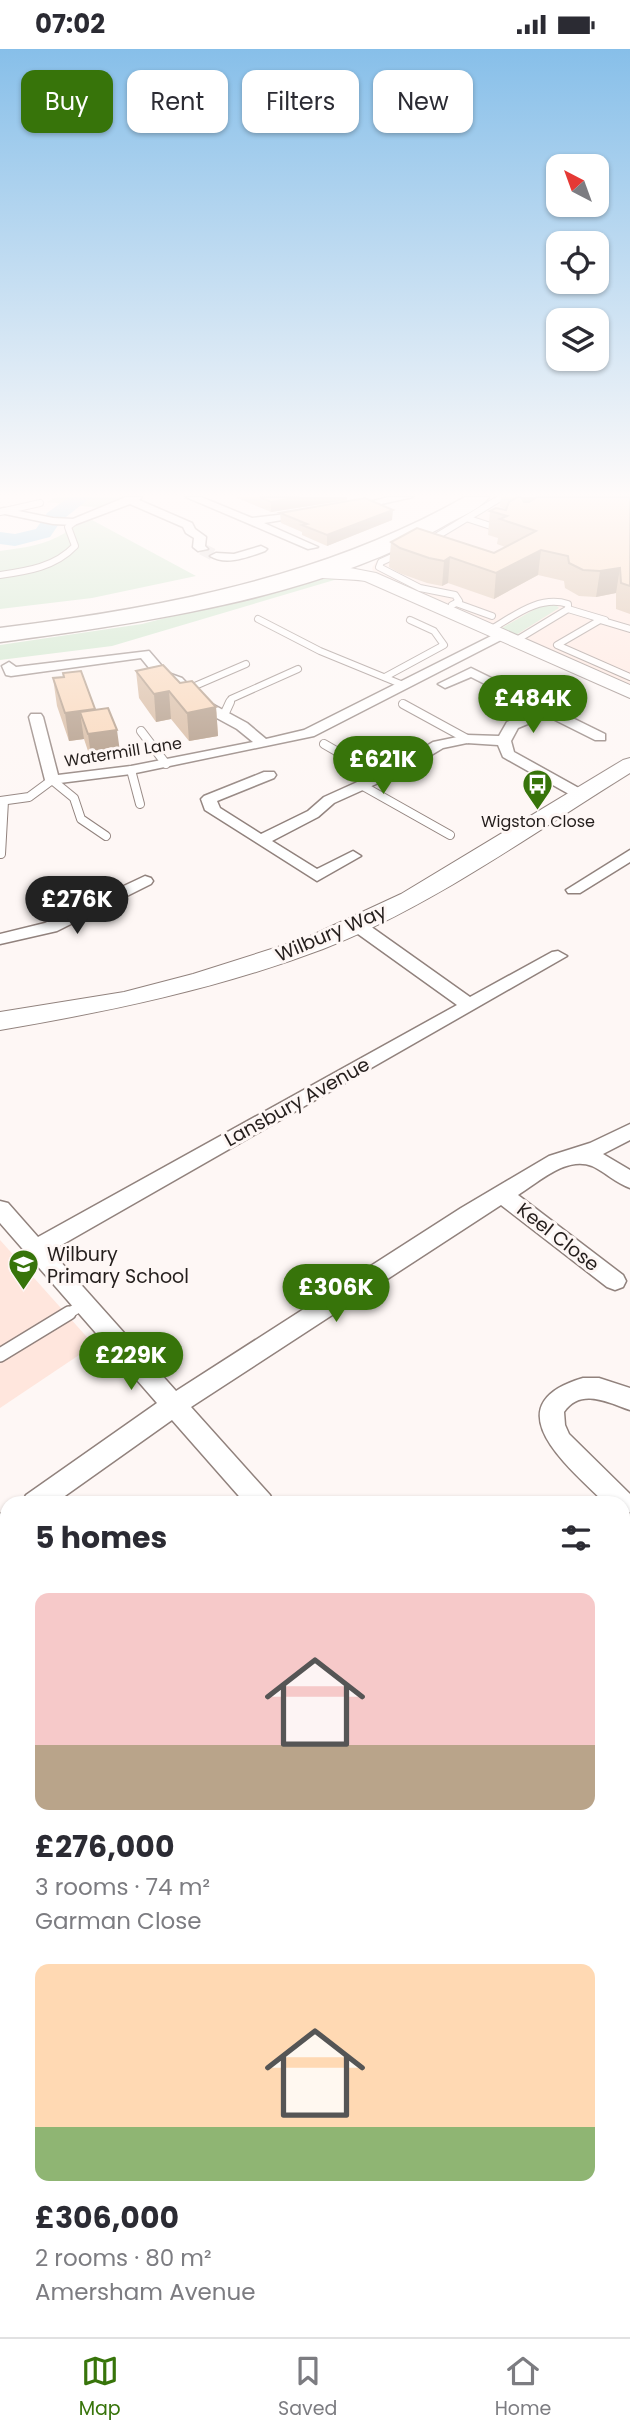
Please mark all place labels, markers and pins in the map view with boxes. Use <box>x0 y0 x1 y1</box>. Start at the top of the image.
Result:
pin: £484K <box>484 675 582 735</box>
pin: £621K <box>334 737 432 796</box>
bus stop icon: Wigston Close <box>521 767 555 811</box>
place label: Wigston Close <box>481 810 595 833</box>
pin: £276K <box>28 877 126 936</box>
place label: Wilbury Primary School <box>47 1241 189 1290</box>
school or university icon: Wilbury Primary School <box>7 1248 41 1292</box>
pin: £306K <box>287 1265 385 1324</box>
pin: £229K <box>82 1333 180 1392</box>

